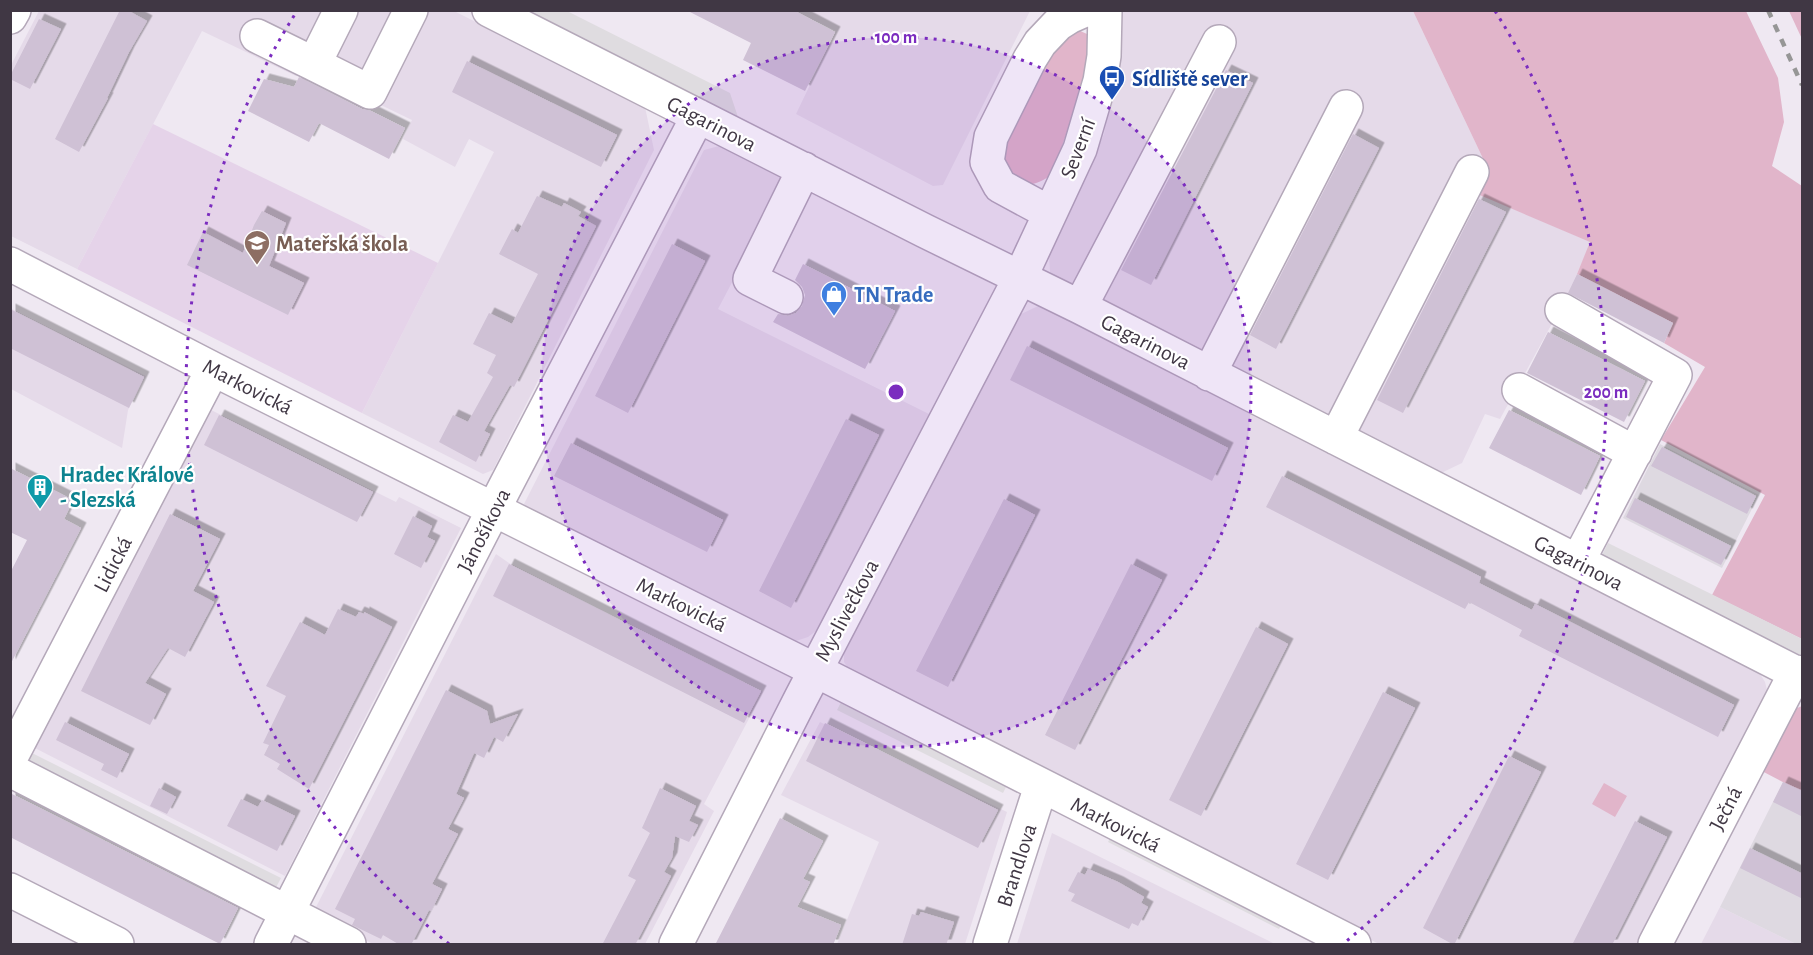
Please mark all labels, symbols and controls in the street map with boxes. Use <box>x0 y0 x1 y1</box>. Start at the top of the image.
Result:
text: 100 m <box>875 29 917 47</box>
bus stop icon: Sídliště sever <box>1097 63 1127 101</box>
place label: Sídliště sever <box>1132 68 1248 90</box>
street label: Gagarinova <box>663 92 760 156</box>
street label: Severní <box>1056 114 1100 182</box>
school or university icon: Mateřská škola <box>242 228 272 266</box>
place label: Mateřská škola <box>276 233 409 255</box>
shop icon: TN Trade <box>819 279 849 317</box>
place label: TN Trade <box>854 284 933 306</box>
street label: Gagarinova <box>1097 310 1194 374</box>
street label: Markovická <box>199 355 296 419</box>
centre of rings <box>886 382 906 402</box>
text: 200 m <box>1584 384 1628 402</box>
place label: Hradec Králové - Slezská <box>60 464 194 511</box>
building icon: Hradec Králové - Slezská <box>25 472 55 510</box>
street label: Jánošíkova <box>453 485 514 576</box>
street label: Gagarinova <box>1530 531 1627 595</box>
street label: Lidická <box>90 533 136 596</box>
street label: Myslivečkova <box>811 556 883 665</box>
street label: Markovická <box>633 574 730 636</box>
street label: Ječná <box>1706 783 1746 834</box>
street label: Markovická <box>1067 793 1164 857</box>
street label: Brandlova <box>993 821 1041 910</box>

